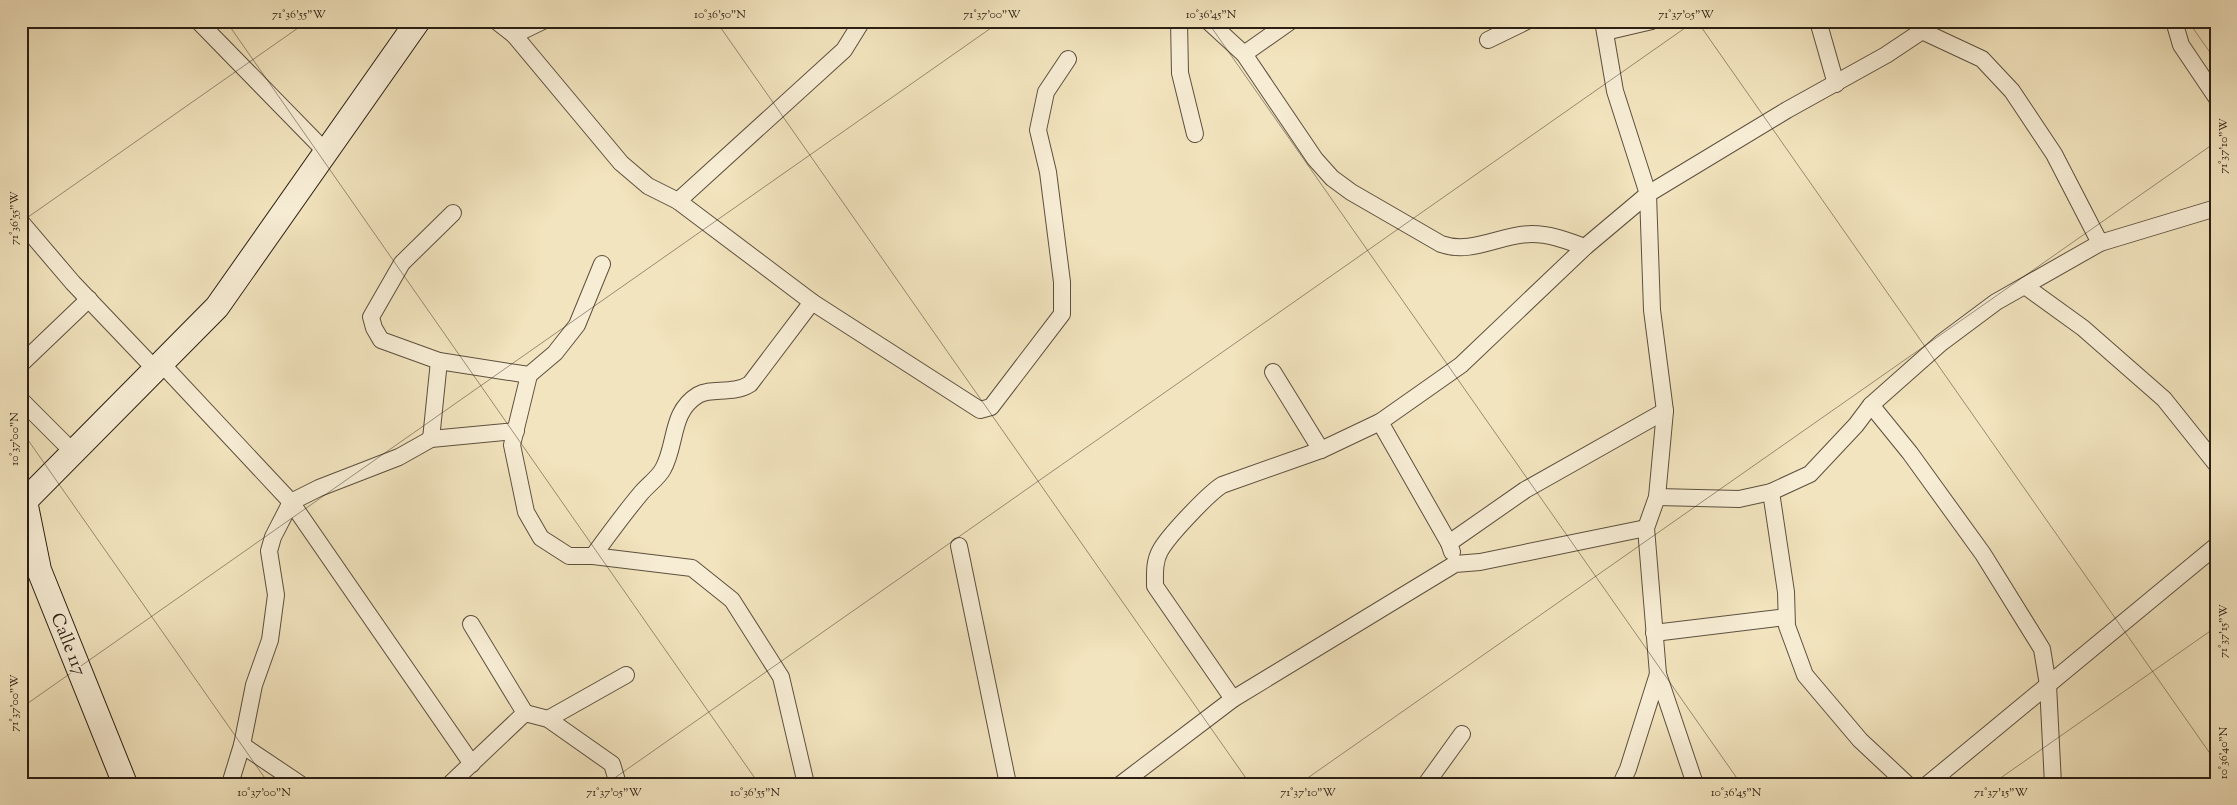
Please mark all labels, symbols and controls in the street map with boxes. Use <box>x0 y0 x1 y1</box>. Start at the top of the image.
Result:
text: 71°36'55"W <box>272 6 327 24</box>
text: 10°36'50"N <box>694 6 746 24</box>
text: 71°37'00"W <box>963 6 1021 24</box>
text: 10°36'45"N <box>1186 6 1237 24</box>
text: 71°37'05"W <box>1658 6 1714 24</box>
text: 71°37'10"W <box>2215 117 2233 174</box>
text: 71°36'55"W <box>6 190 24 245</box>
text: 10°37'00"N <box>6 412 24 466</box>
text: 71°37'15"W <box>2215 603 2233 658</box>
street label: Calle 117 <box>43 609 92 680</box>
text: 71°37'00"W <box>6 674 24 732</box>
text: 10°36'40"N <box>2215 726 2233 779</box>
text: 10°37'00"N <box>237 784 291 802</box>
text: 71°37'05"W <box>586 784 642 802</box>
text: 10°36'55"N <box>730 784 780 802</box>
text: 71°37'10"W <box>1280 784 1337 802</box>
text: 10°36'45"N <box>1711 784 1762 802</box>
text: 71°37'15"W <box>1974 784 2029 802</box>

